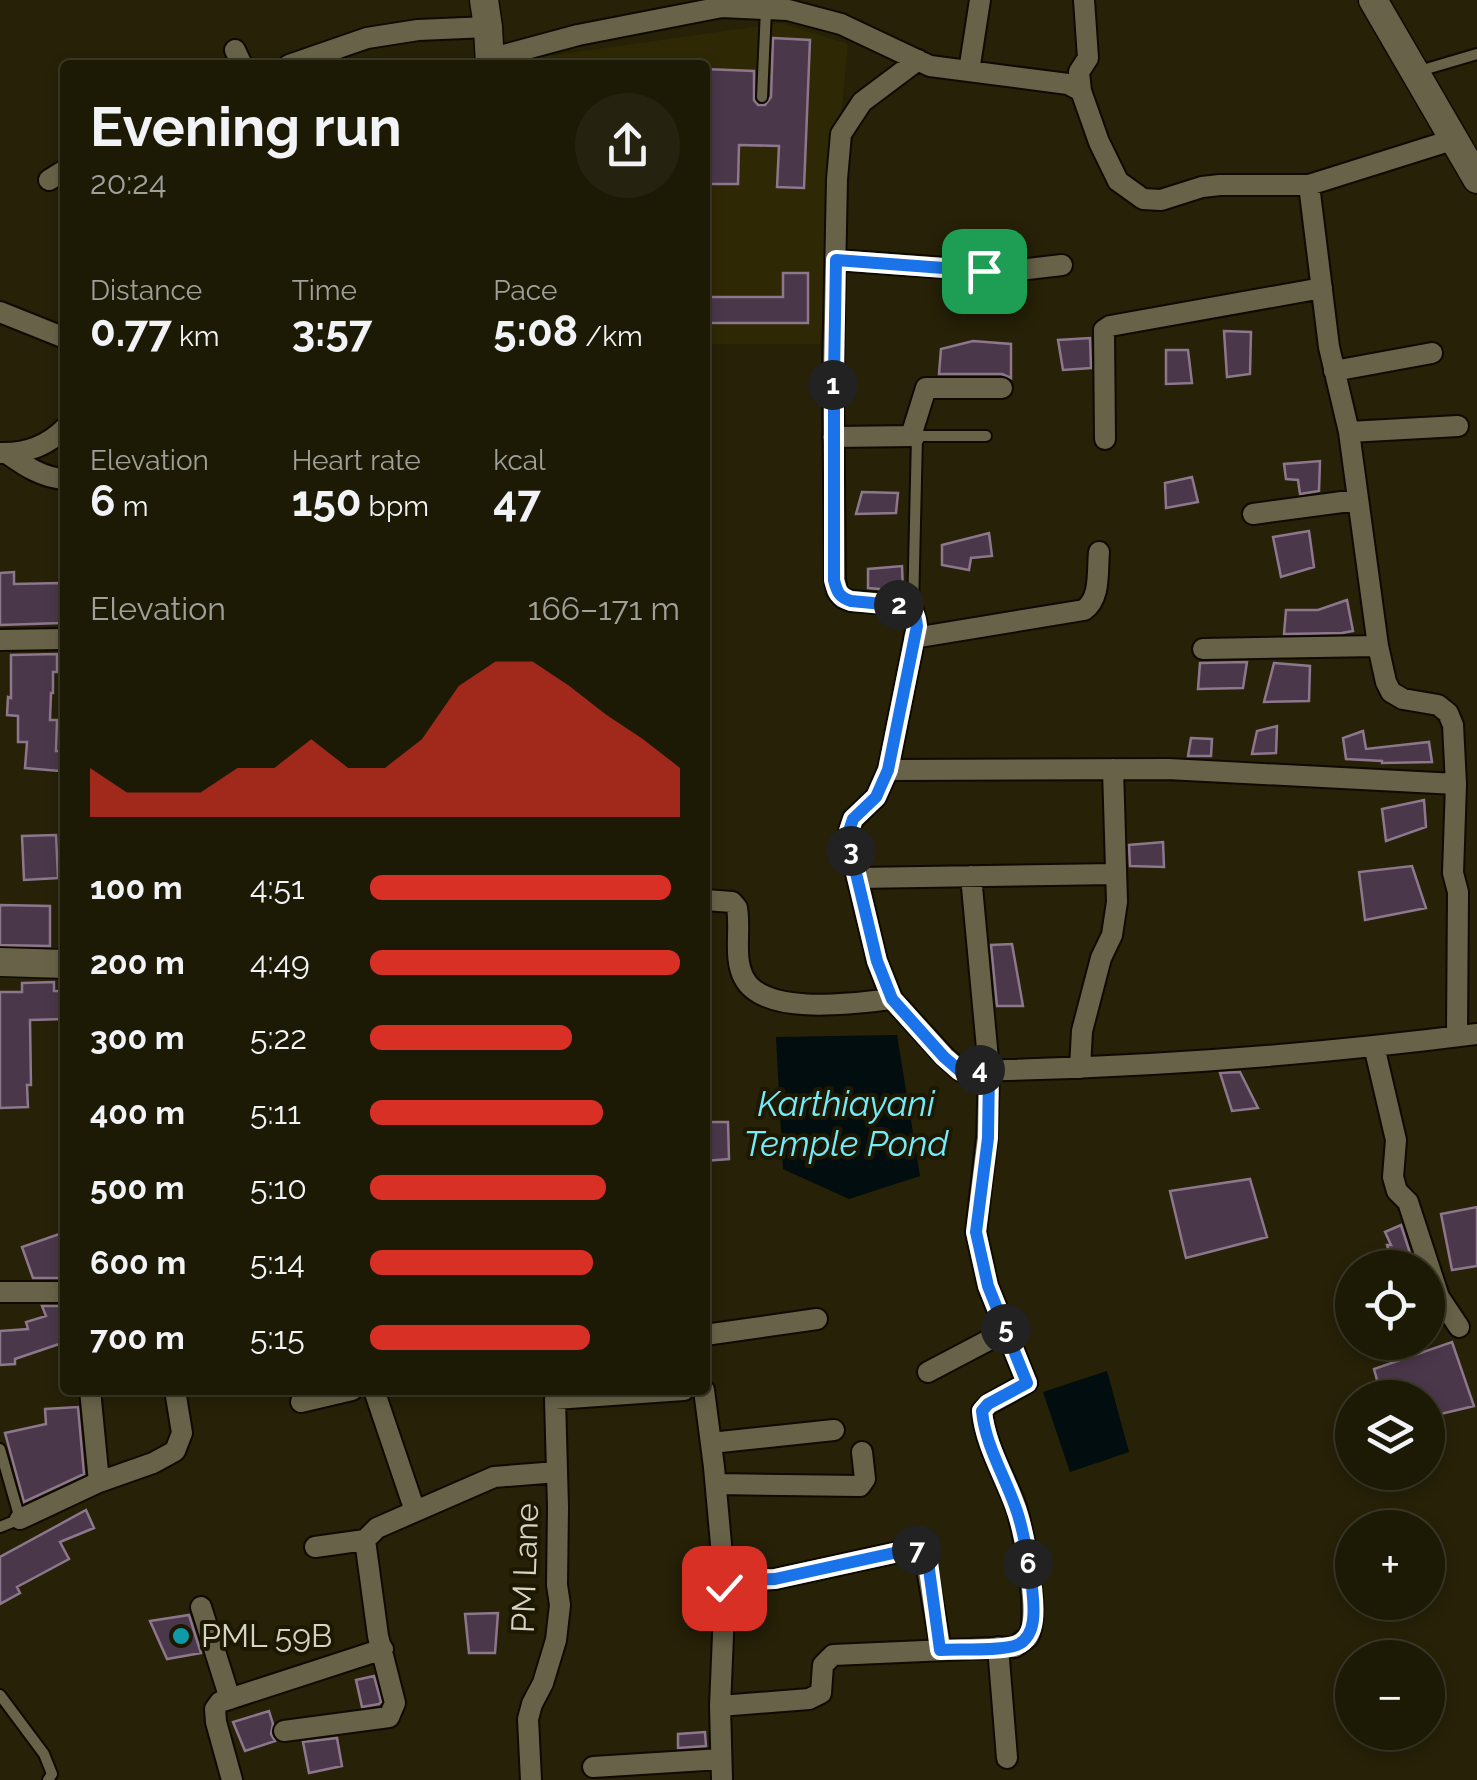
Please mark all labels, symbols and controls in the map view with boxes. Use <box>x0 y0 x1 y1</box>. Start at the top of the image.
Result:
button: share <box>575 93 680 198</box>
text: Evening run <box>90 94 402 159</box>
text: 20:24 <box>90 164 166 201</box>
pin <box>942 229 1027 314</box>
icon: arrive <box>957 244 1012 299</box>
text: Distance <box>90 274 202 307</box>
text: Time <box>292 274 357 307</box>
text: Pace <box>493 274 558 307</box>
text: 0.77 <box>90 307 172 356</box>
text: 3:57 <box>292 307 372 356</box>
text: 5:08 <box>493 307 578 356</box>
text: km <box>172 320 220 353</box>
text: /km <box>578 320 643 353</box>
pin: 1 <box>808 360 858 410</box>
text: 1 <box>826 368 840 401</box>
text: Elevation <box>90 444 209 477</box>
text: Heart rate <box>292 444 421 477</box>
text: kcal <box>493 444 546 477</box>
text: 6 <box>90 477 116 526</box>
text: 150 <box>292 477 361 526</box>
text: 47 <box>493 477 541 526</box>
text: m <box>116 490 148 523</box>
text: bpm <box>361 490 429 523</box>
pin: 2 <box>874 580 924 630</box>
text: 2 <box>891 588 907 621</box>
text: Elevation <box>90 590 226 627</box>
text: 166–171 m <box>528 590 680 627</box>
pin: 3 <box>826 826 876 876</box>
text: 3 <box>843 834 859 867</box>
text: 100 m <box>90 869 183 906</box>
text: 4:51 <box>250 869 305 906</box>
text: 200 m <box>90 944 185 981</box>
text: 4:49 <box>250 944 310 981</box>
text: 300 m <box>90 1019 185 1056</box>
text: 5:22 <box>250 1019 307 1056</box>
pin: 4 <box>955 1045 1005 1095</box>
text: 4 <box>972 1053 988 1086</box>
water label: Karthiayani Temple Pond <box>744 1083 950 1164</box>
text: 400 m <box>90 1094 185 1131</box>
text: 5:11 <box>250 1094 301 1131</box>
text: 500 m <box>90 1169 185 1206</box>
text: 5:10 <box>250 1169 307 1206</box>
text: 600 m <box>90 1244 186 1281</box>
text: 5:14 <box>250 1244 305 1281</box>
map controls <box>1335 1250 1445 1750</box>
button: locate <box>1335 1250 1445 1360</box>
pin: 5 <box>981 1304 1031 1354</box>
text: 5 <box>998 1312 1014 1345</box>
text: 700 m <box>90 1319 185 1356</box>
text: 5:15 <box>250 1319 305 1356</box>
button: layers <box>1335 1380 1445 1490</box>
street label: PM Lane <box>504 1503 545 1633</box>
button: + <box>1335 1510 1445 1620</box>
pin: 7 <box>892 1525 942 1575</box>
text: 7 <box>909 1533 925 1566</box>
pin: 6 <box>1003 1539 1053 1589</box>
pin <box>682 1546 767 1631</box>
text: 6 <box>1020 1547 1037 1580</box>
icon: check <box>697 1561 752 1616</box>
place label: PML 59B <box>201 1617 332 1654</box>
marker: PML 59B <box>170 1625 192 1647</box>
button: − <box>1335 1640 1445 1750</box>

